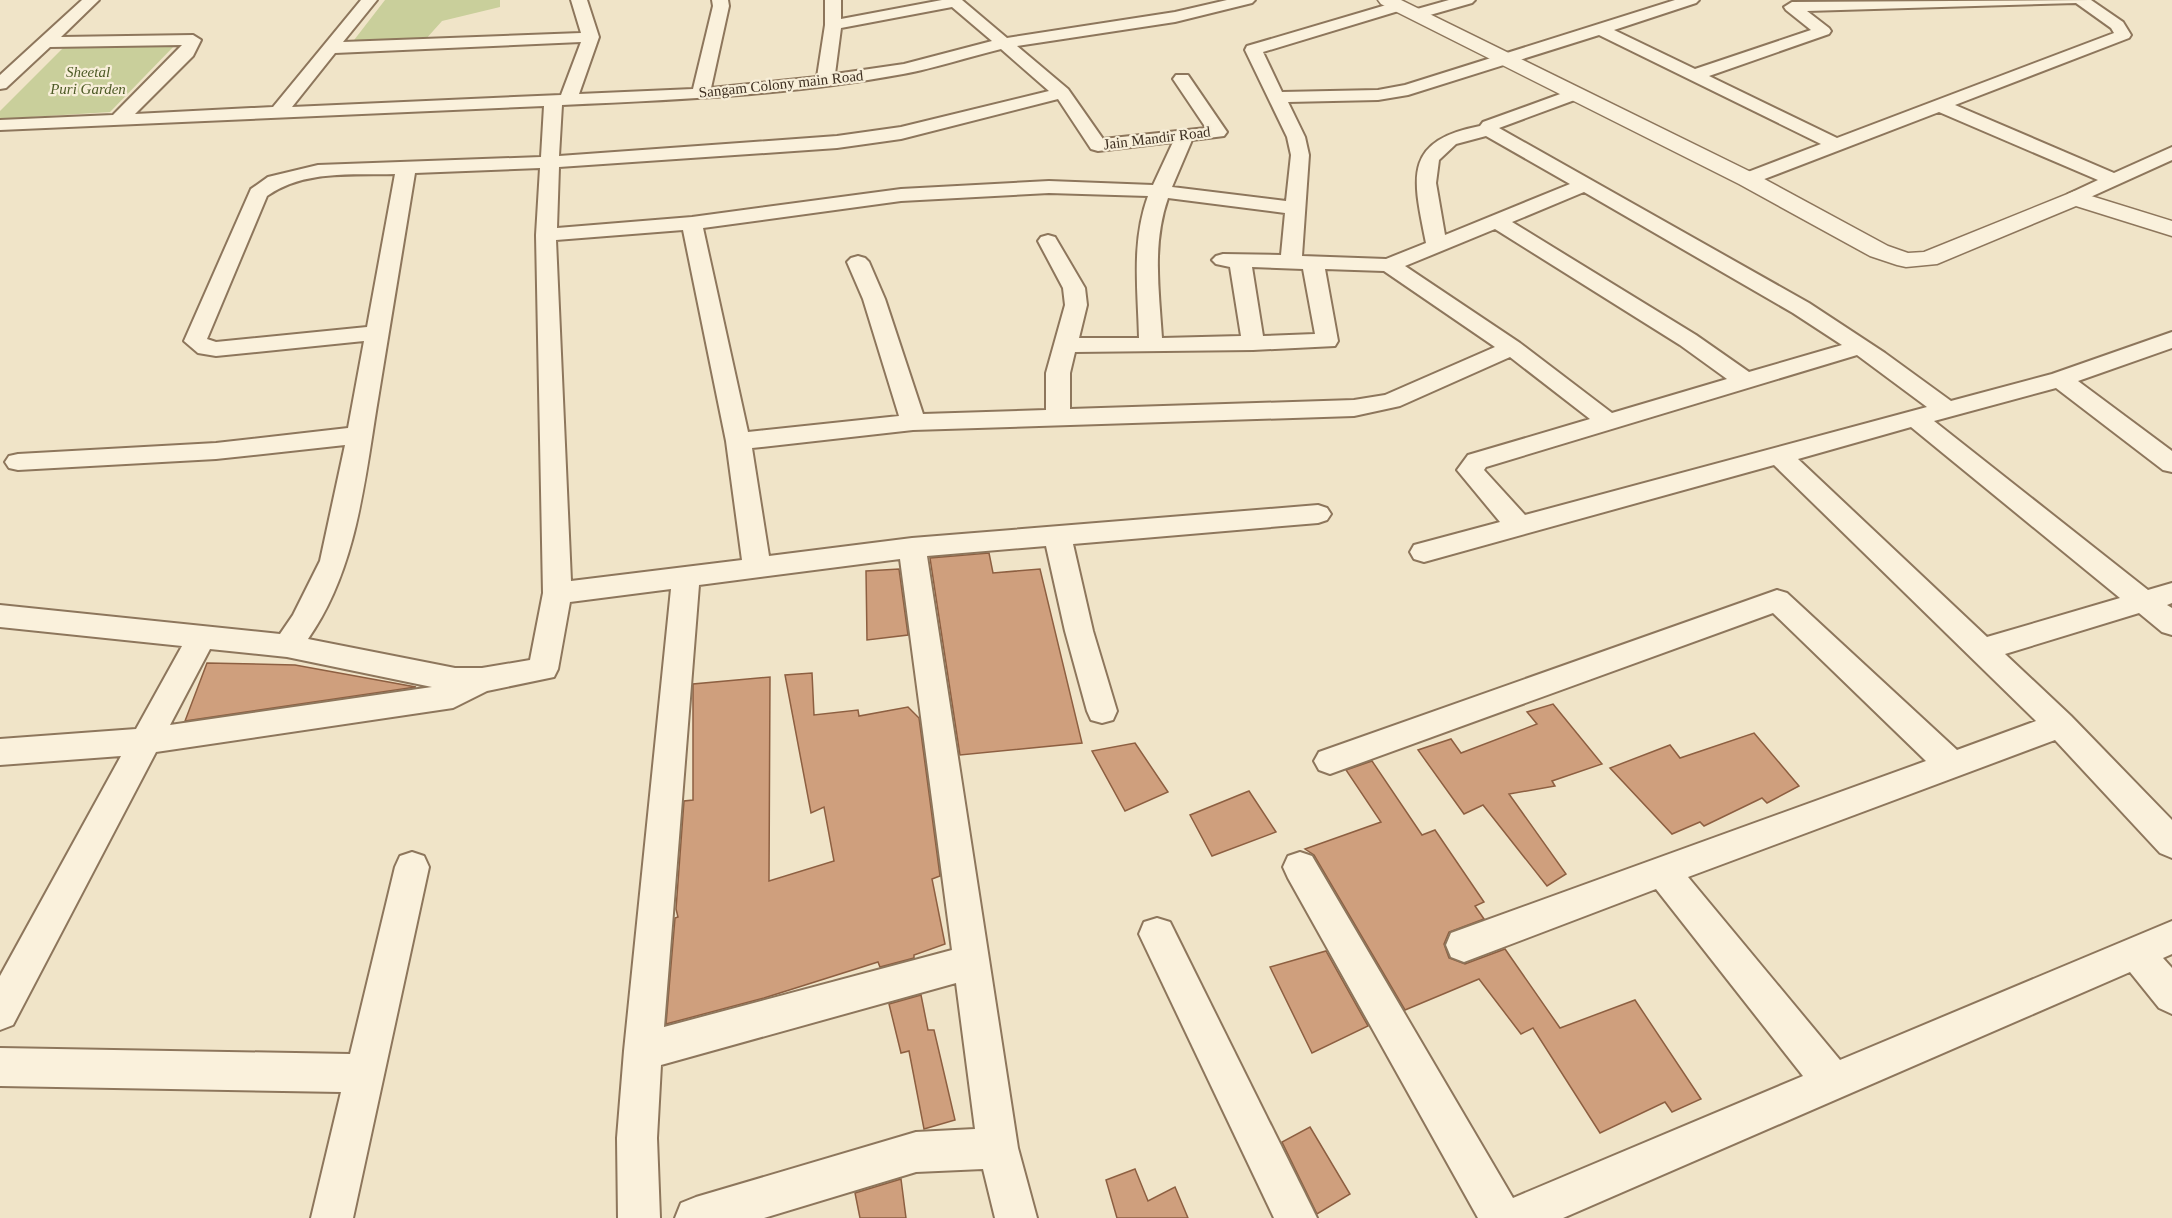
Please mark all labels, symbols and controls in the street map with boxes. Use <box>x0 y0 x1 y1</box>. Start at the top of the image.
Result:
park label: Sheetal Puri Garden <box>49 64 126 97</box>
street label: Sangam Colony main Road <box>698 67 865 101</box>
street label: Jain Mandir Road <box>1103 123 1212 152</box>

